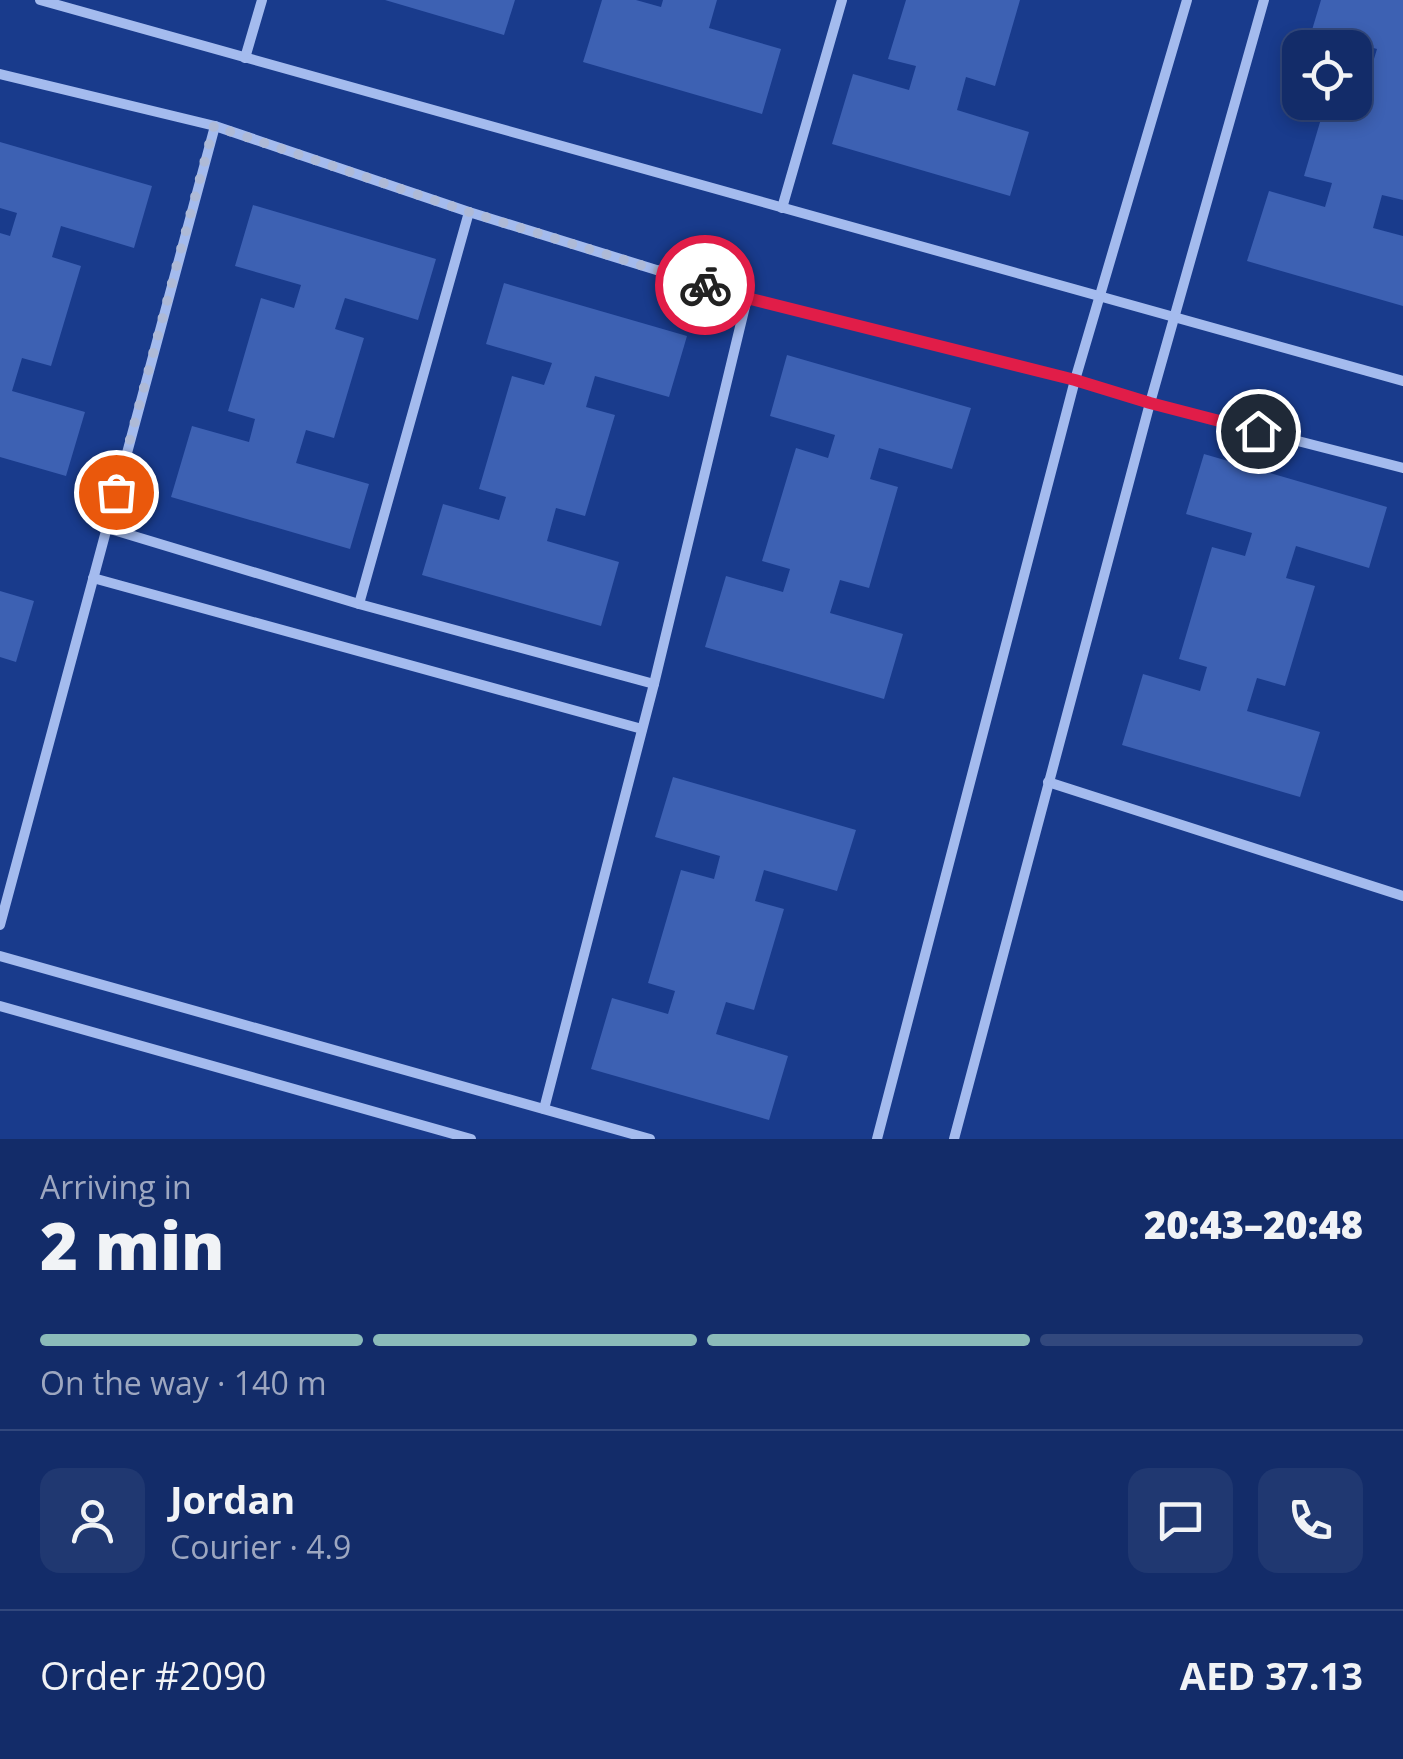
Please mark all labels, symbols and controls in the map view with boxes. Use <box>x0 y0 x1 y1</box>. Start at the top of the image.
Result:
map controls <box>1282 30 1372 120</box>
button: locate <box>1282 30 1372 120</box>
courier <box>655 235 755 335</box>
icon: bike <box>678 258 733 313</box>
pin <box>1216 389 1301 474</box>
icon: home <box>1231 404 1286 459</box>
pin <box>74 450 159 535</box>
icon: bag <box>89 465 144 520</box>
text: Arriving in <box>40 1165 192 1208</box>
text: 20:43–20:48 <box>1144 1198 1363 1250</box>
text: 2 min <box>40 1201 225 1289</box>
text: On the way · 140 m <box>40 1361 327 1404</box>
button: person <box>40 1468 145 1573</box>
button: chat <box>1128 1468 1233 1573</box>
button: phone <box>1258 1468 1363 1573</box>
text: Jordan <box>170 1473 295 1525</box>
text: Courier · 4.9 <box>170 1525 351 1568</box>
text: Order #2090 <box>40 1649 267 1701</box>
text: AED 37.13 <box>1180 1649 1363 1701</box>

